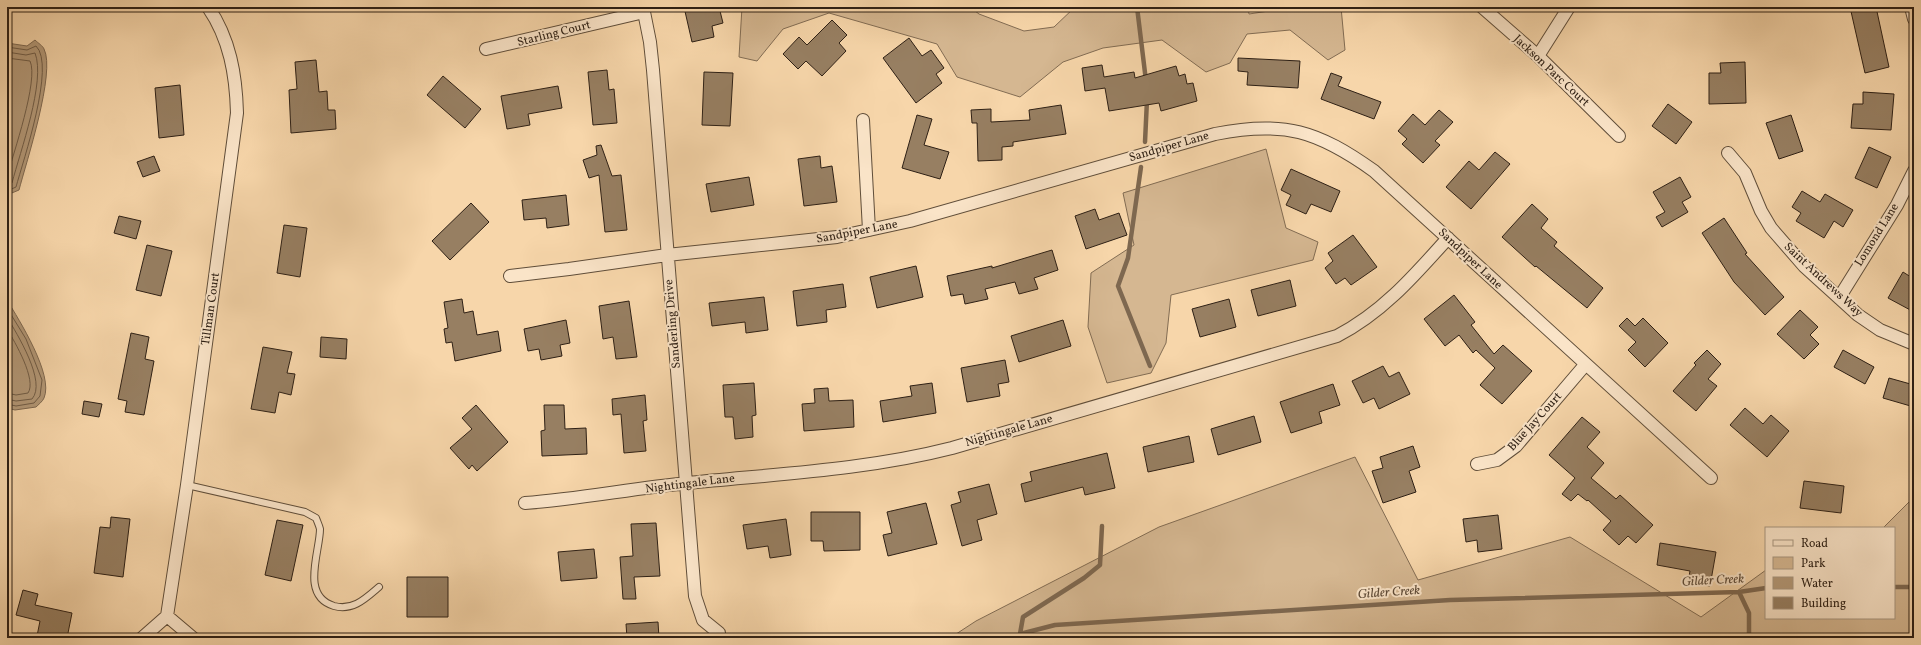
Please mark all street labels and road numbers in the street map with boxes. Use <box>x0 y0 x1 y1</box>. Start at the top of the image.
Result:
street label: Starling Court <box>516 17 592 51</box>
street label: Jackson Parc Court <box>1509 32 1593 110</box>
street label: Sandpiper Lane <box>1127 128 1211 166</box>
street label: Lomond Lane <box>1851 200 1903 270</box>
street label: Sandpiper Lane <box>815 216 899 248</box>
street label: Sandpiper Lane <box>1434 225 1506 293</box>
street label: Saint Andrews Way <box>1780 239 1866 321</box>
street label: Tillman Court <box>198 271 224 347</box>
street label: Sanderling Drive <box>661 278 685 369</box>
street label: Blue Jay Court <box>1504 389 1566 455</box>
street label: Nightingale Lane <box>963 411 1055 451</box>
street label: Nightingale Lane <box>644 471 736 497</box>

